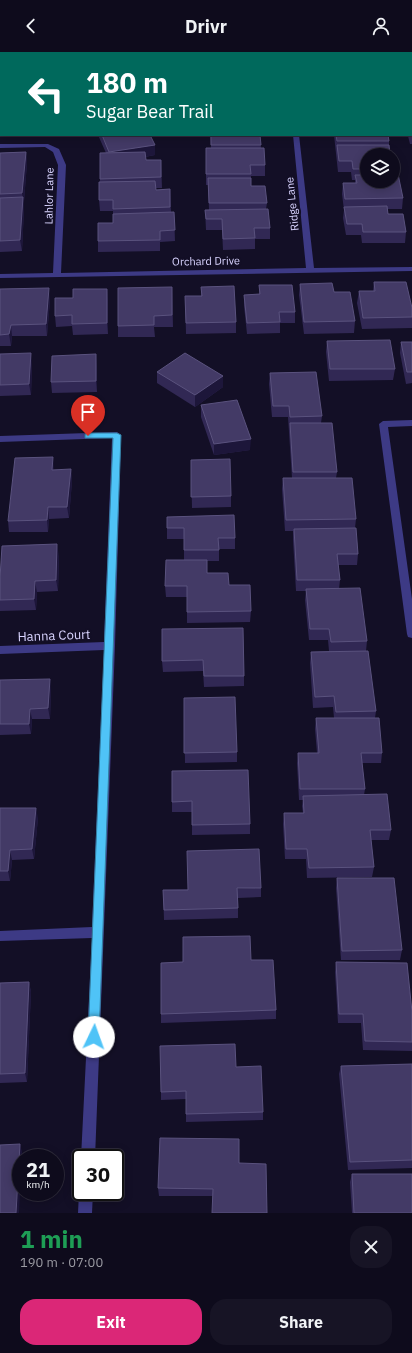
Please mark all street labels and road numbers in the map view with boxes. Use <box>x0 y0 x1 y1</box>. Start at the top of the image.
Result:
street label: Lahlor Lane <box>42 167 56 225</box>
street label: Ridge Lane <box>282 176 302 232</box>
street label: Orchard Drive <box>172 253 240 269</box>
street label: Hanna Court <box>17 626 91 645</box>

